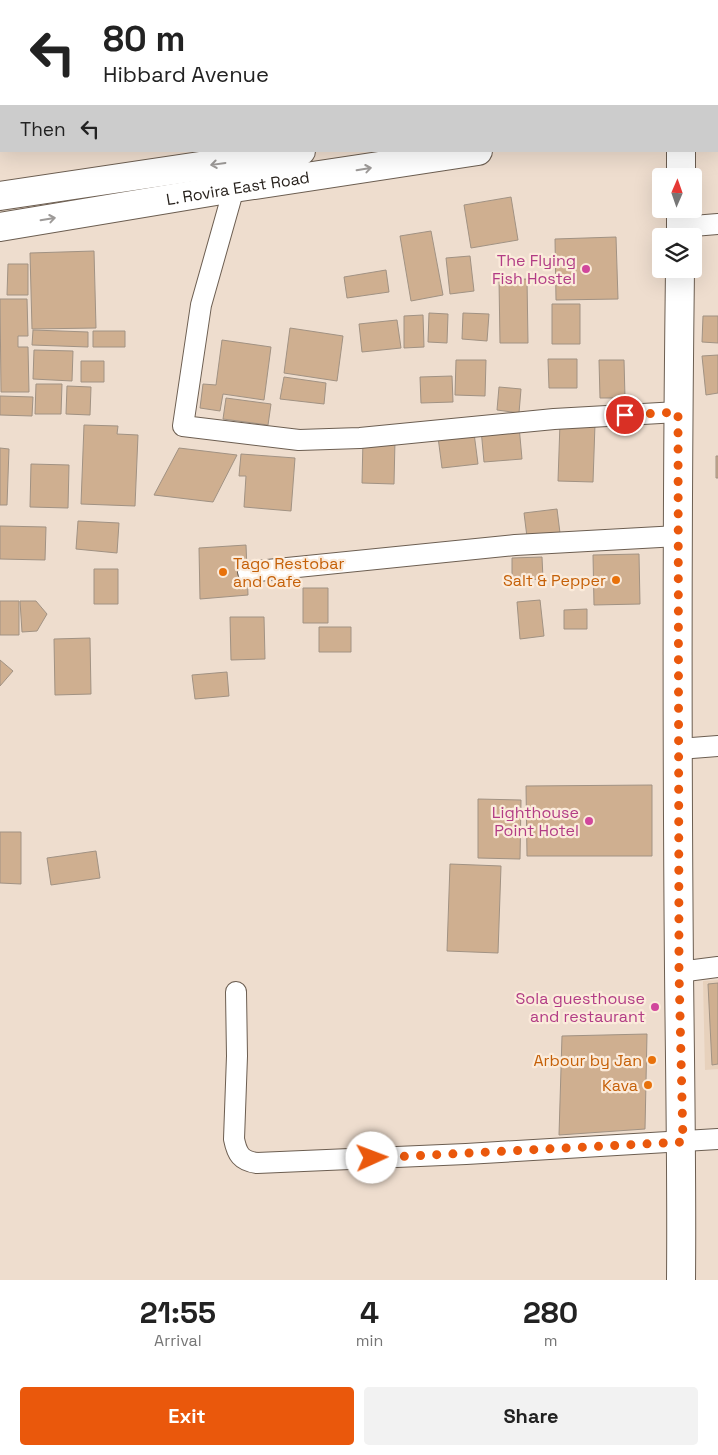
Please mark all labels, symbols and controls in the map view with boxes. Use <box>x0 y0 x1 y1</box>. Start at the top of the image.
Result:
text: 80 m <box>103 17 185 61</box>
icon: left <box>20 20 85 85</box>
text: Hibbard Avenue <box>103 60 269 88</box>
icon: left <box>76 115 104 143</box>
text: Then <box>20 117 66 142</box>
one-way arrow <box>210 159 226 169</box>
one-way arrow <box>356 164 372 174</box>
street label: L. Rovira East Road <box>165 166 311 210</box>
north arrow <box>652 168 702 218</box>
map controls <box>652 168 702 278</box>
one-way arrow <box>40 213 56 223</box>
button: layers <box>652 228 702 278</box>
place label: The Flying Fish Hostel <box>492 250 576 289</box>
marker: The Flying Fish Hostel <box>580 263 592 275</box>
pin <box>604 394 646 436</box>
icon: arrive <box>611 401 639 429</box>
place label: Tago Restobar and Cafe <box>233 553 345 592</box>
marker: Tago Restobar and Cafe <box>217 566 229 578</box>
place label: Salt & Pepper <box>503 570 606 591</box>
marker: Salt & Pepper <box>610 574 622 586</box>
place label: Lighthouse Point Hotel <box>492 802 579 841</box>
marker: Lighthouse Point Hotel <box>583 815 595 827</box>
place label: Sola guesthouse and restaurant <box>516 988 645 1027</box>
marker: Sola guesthouse and restaurant <box>649 1001 661 1013</box>
place label: Arbour by Jan <box>533 1050 642 1071</box>
marker: Arbour by Jan <box>646 1054 658 1066</box>
place label: Kava <box>602 1075 638 1096</box>
marker: Kava <box>642 1079 654 1091</box>
position arrow <box>345 1131 397 1183</box>
text: 21:55 <box>140 1293 216 1332</box>
text: 4 <box>360 1293 379 1332</box>
text: 280 <box>523 1293 578 1332</box>
text: Arrival <box>154 1330 202 1351</box>
text: min <box>356 1330 383 1351</box>
text: m <box>544 1330 558 1351</box>
button: Exit <box>20 1387 354 1445</box>
button: Share <box>364 1387 698 1445</box>

